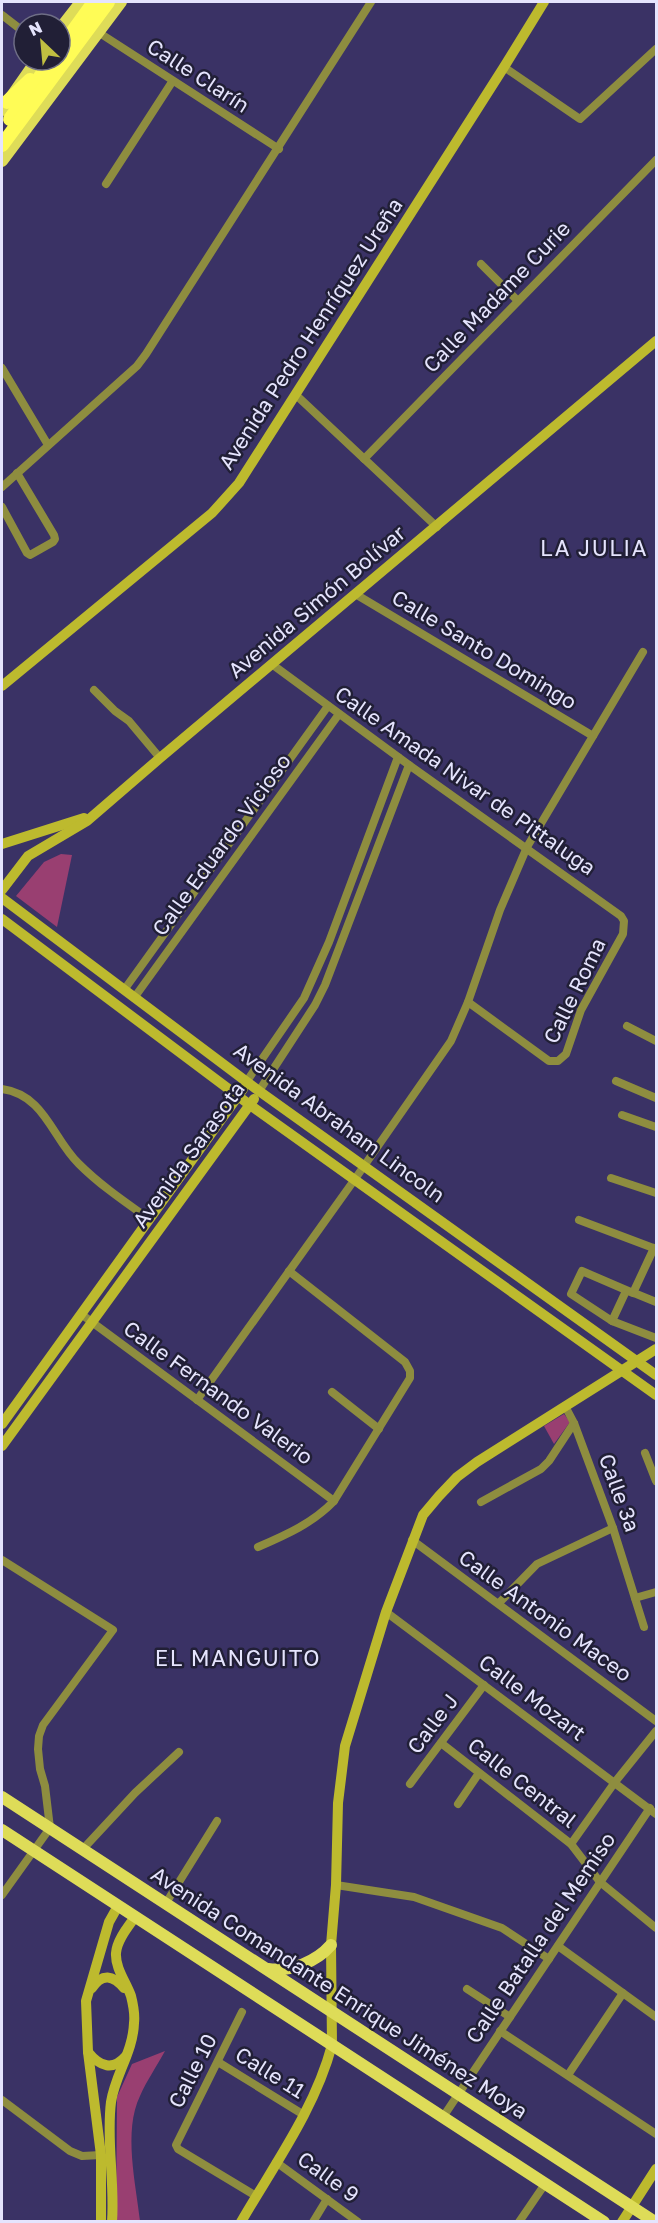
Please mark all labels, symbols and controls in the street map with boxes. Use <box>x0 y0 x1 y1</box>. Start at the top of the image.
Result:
north arrow <box>12 12 72 72</box>
text: N <box>26 17 45 40</box>
street label: Calle Clarín <box>143 33 254 118</box>
street label: Avenida Pedro Henríquez Ureña <box>213 193 408 474</box>
street label: Calle Madame Curie <box>417 215 575 377</box>
street label: Avenida Simón Bolívar <box>222 519 410 683</box>
district label: LA JULIA <box>540 534 648 561</box>
street label: Calle Santo Domingo <box>387 584 582 715</box>
street label: Calle Amada Nivar de Pittaluga <box>330 680 601 880</box>
street label: Calle Eduardo Vicioso <box>146 748 296 941</box>
street label: Calle Roma <box>537 934 611 1047</box>
street label: Avenida Abraham Lincoln <box>229 1037 450 1208</box>
street label: Avenida Sarasota <box>127 1076 250 1232</box>
street label: Calle Fernando Valerio <box>119 1315 318 1470</box>
street label: Calle 3ª <box>594 1450 646 1535</box>
street label: Calle Antonio Maceo <box>454 1544 637 1687</box>
district label: EL MANGUITO <box>155 1644 321 1671</box>
street label: Calle Mozart <box>474 1649 591 1746</box>
street label: Calle J <box>401 1688 463 1759</box>
street label: Calle Central <box>463 1732 582 1833</box>
street label: Calle Batalla del Memiso <box>460 1827 620 2048</box>
street label: Avenida Comandante Enrique Jiménez Moya <box>147 1861 533 2124</box>
street label: Calle 10 <box>162 2029 222 2112</box>
street label: Calle 11 <box>231 2041 310 2104</box>
street label: Calle 9 <box>293 2145 364 2207</box>

